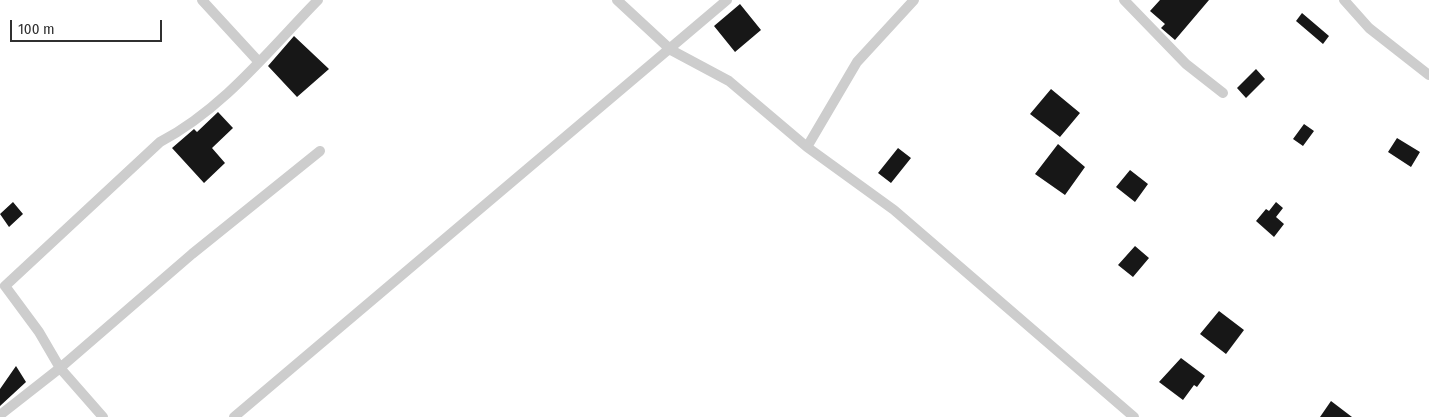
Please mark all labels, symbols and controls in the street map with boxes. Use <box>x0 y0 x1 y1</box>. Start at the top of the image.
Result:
scale bar <box>12 10 165 42</box>
text: 100 m <box>18 20 55 38</box>

